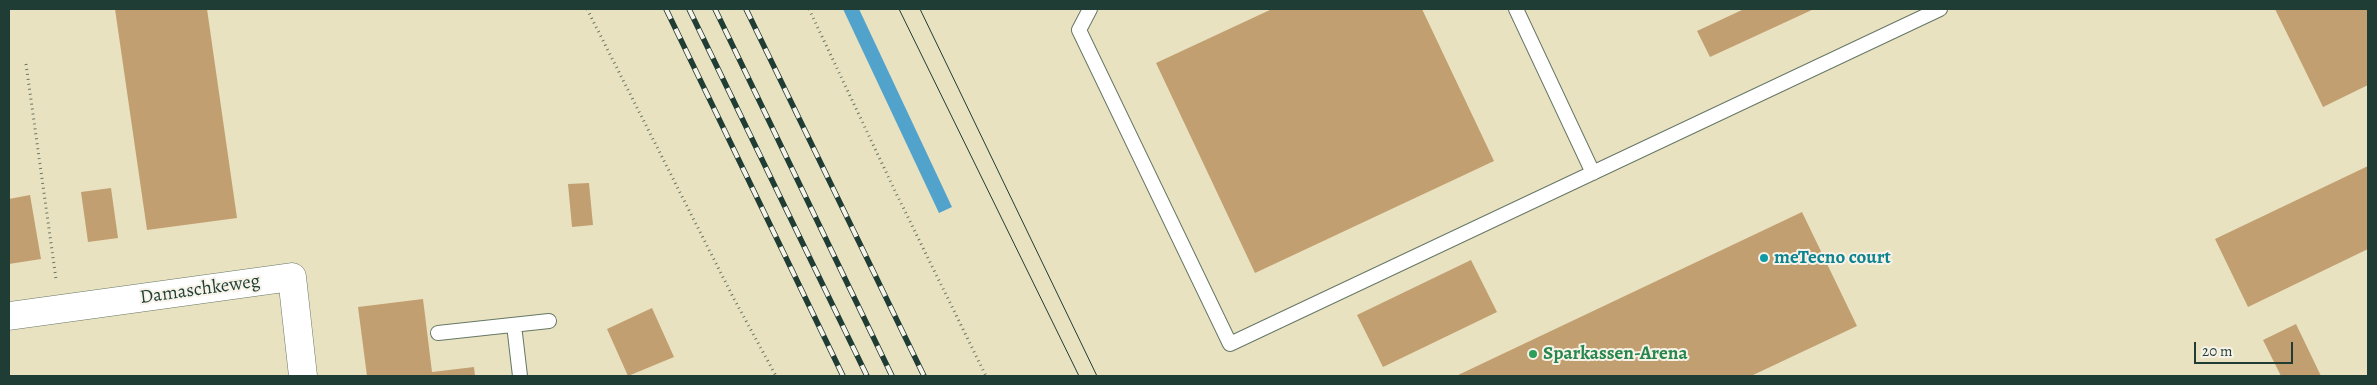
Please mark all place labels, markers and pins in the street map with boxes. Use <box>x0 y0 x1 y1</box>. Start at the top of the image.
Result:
place label: meTecno court <box>1774 247 1891 269</box>
marker: meTecno court <box>1758 252 1770 264</box>
place label: Sparkassen-Arena <box>1543 343 1688 365</box>
marker: Sparkassen-Arena <box>1527 348 1539 360</box>

